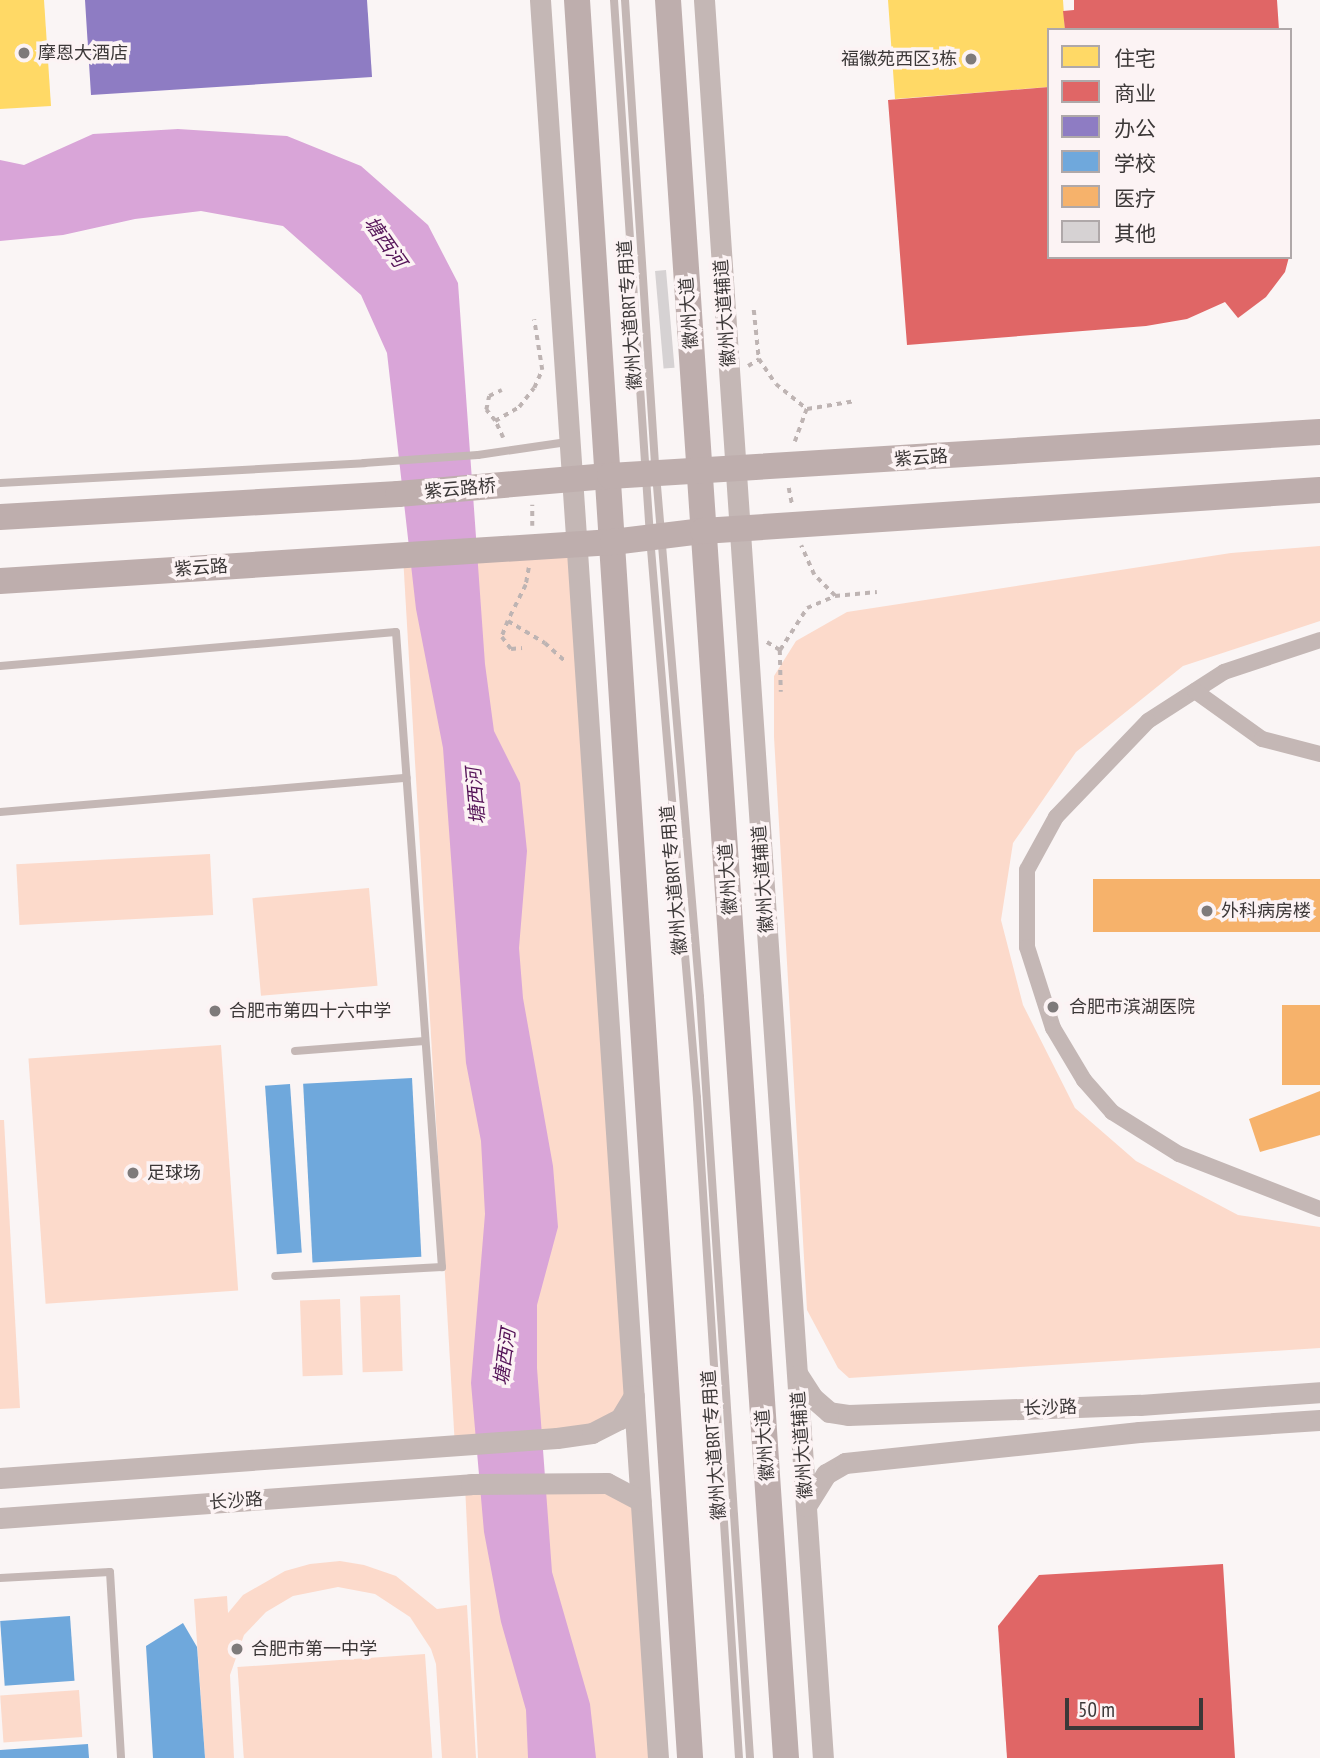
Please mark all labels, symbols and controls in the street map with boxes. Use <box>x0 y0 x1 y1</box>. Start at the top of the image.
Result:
legend <box>1047 28 1292 259</box>
place label: 摩恩大酒店 <box>38 42 128 64</box>
marker: 摩恩大酒店 <box>16 45 32 61</box>
text: 住宅 <box>1114 45 1156 72</box>
place label: 福徽苑西区3栋 <box>841 48 957 70</box>
marker: 福徽苑西区3栋 <box>963 51 979 67</box>
text: 商业 <box>1114 80 1156 107</box>
text: 办公 <box>1114 115 1156 142</box>
text: 学校 <box>1114 150 1156 177</box>
text: 医疗 <box>1114 185 1156 212</box>
water label: 塘西河 <box>359 212 411 272</box>
text: 其他 <box>1114 220 1156 247</box>
street label: 徽州大道BRT专用道 <box>614 239 646 391</box>
street label: 徽州大道辅道 <box>710 258 740 368</box>
street label: 徽州大道 <box>676 276 702 350</box>
street label: 紫云路 <box>893 445 949 471</box>
street label: 紫云路桥 <box>423 475 497 503</box>
street label: 紫云路 <box>173 555 229 581</box>
water label: 塘西河 <box>462 767 490 825</box>
street label: 徽州大道BRT专用道 <box>657 804 691 956</box>
street label: 徽州大道辅道 <box>748 824 778 934</box>
street label: 徽州大道 <box>715 842 741 916</box>
place label: 外科病房楼 <box>1221 900 1311 922</box>
marker: 外科病房楼 <box>1199 903 1215 919</box>
place label: 合肥市滨湖医院 <box>1069 996 1195 1018</box>
marker: 合肥市滨湖医院 <box>1043 997 1063 1017</box>
place label: 合肥市第四十六中学 <box>229 1000 391 1022</box>
marker: 合肥市第四十六中学 <box>207 1003 223 1019</box>
place label: 足球场 <box>147 1162 201 1184</box>
marker: 足球场 <box>125 1165 141 1181</box>
water label: 塘西河 <box>490 1327 520 1387</box>
street label: 徽州大道BRT专用道 <box>698 1369 730 1521</box>
street label: 徽州大道辅道 <box>787 1390 817 1500</box>
street label: 长沙路 <box>1023 1396 1077 1420</box>
street label: 徽州大道 <box>752 1408 778 1482</box>
street label: 长沙路 <box>208 1488 264 1514</box>
place label: 合肥市第一中学 <box>251 1638 377 1660</box>
marker: 合肥市第一中学 <box>229 1641 245 1657</box>
scale bar <box>1068 1684 1206 1728</box>
text: 50 m <box>1078 1696 1115 1723</box>

